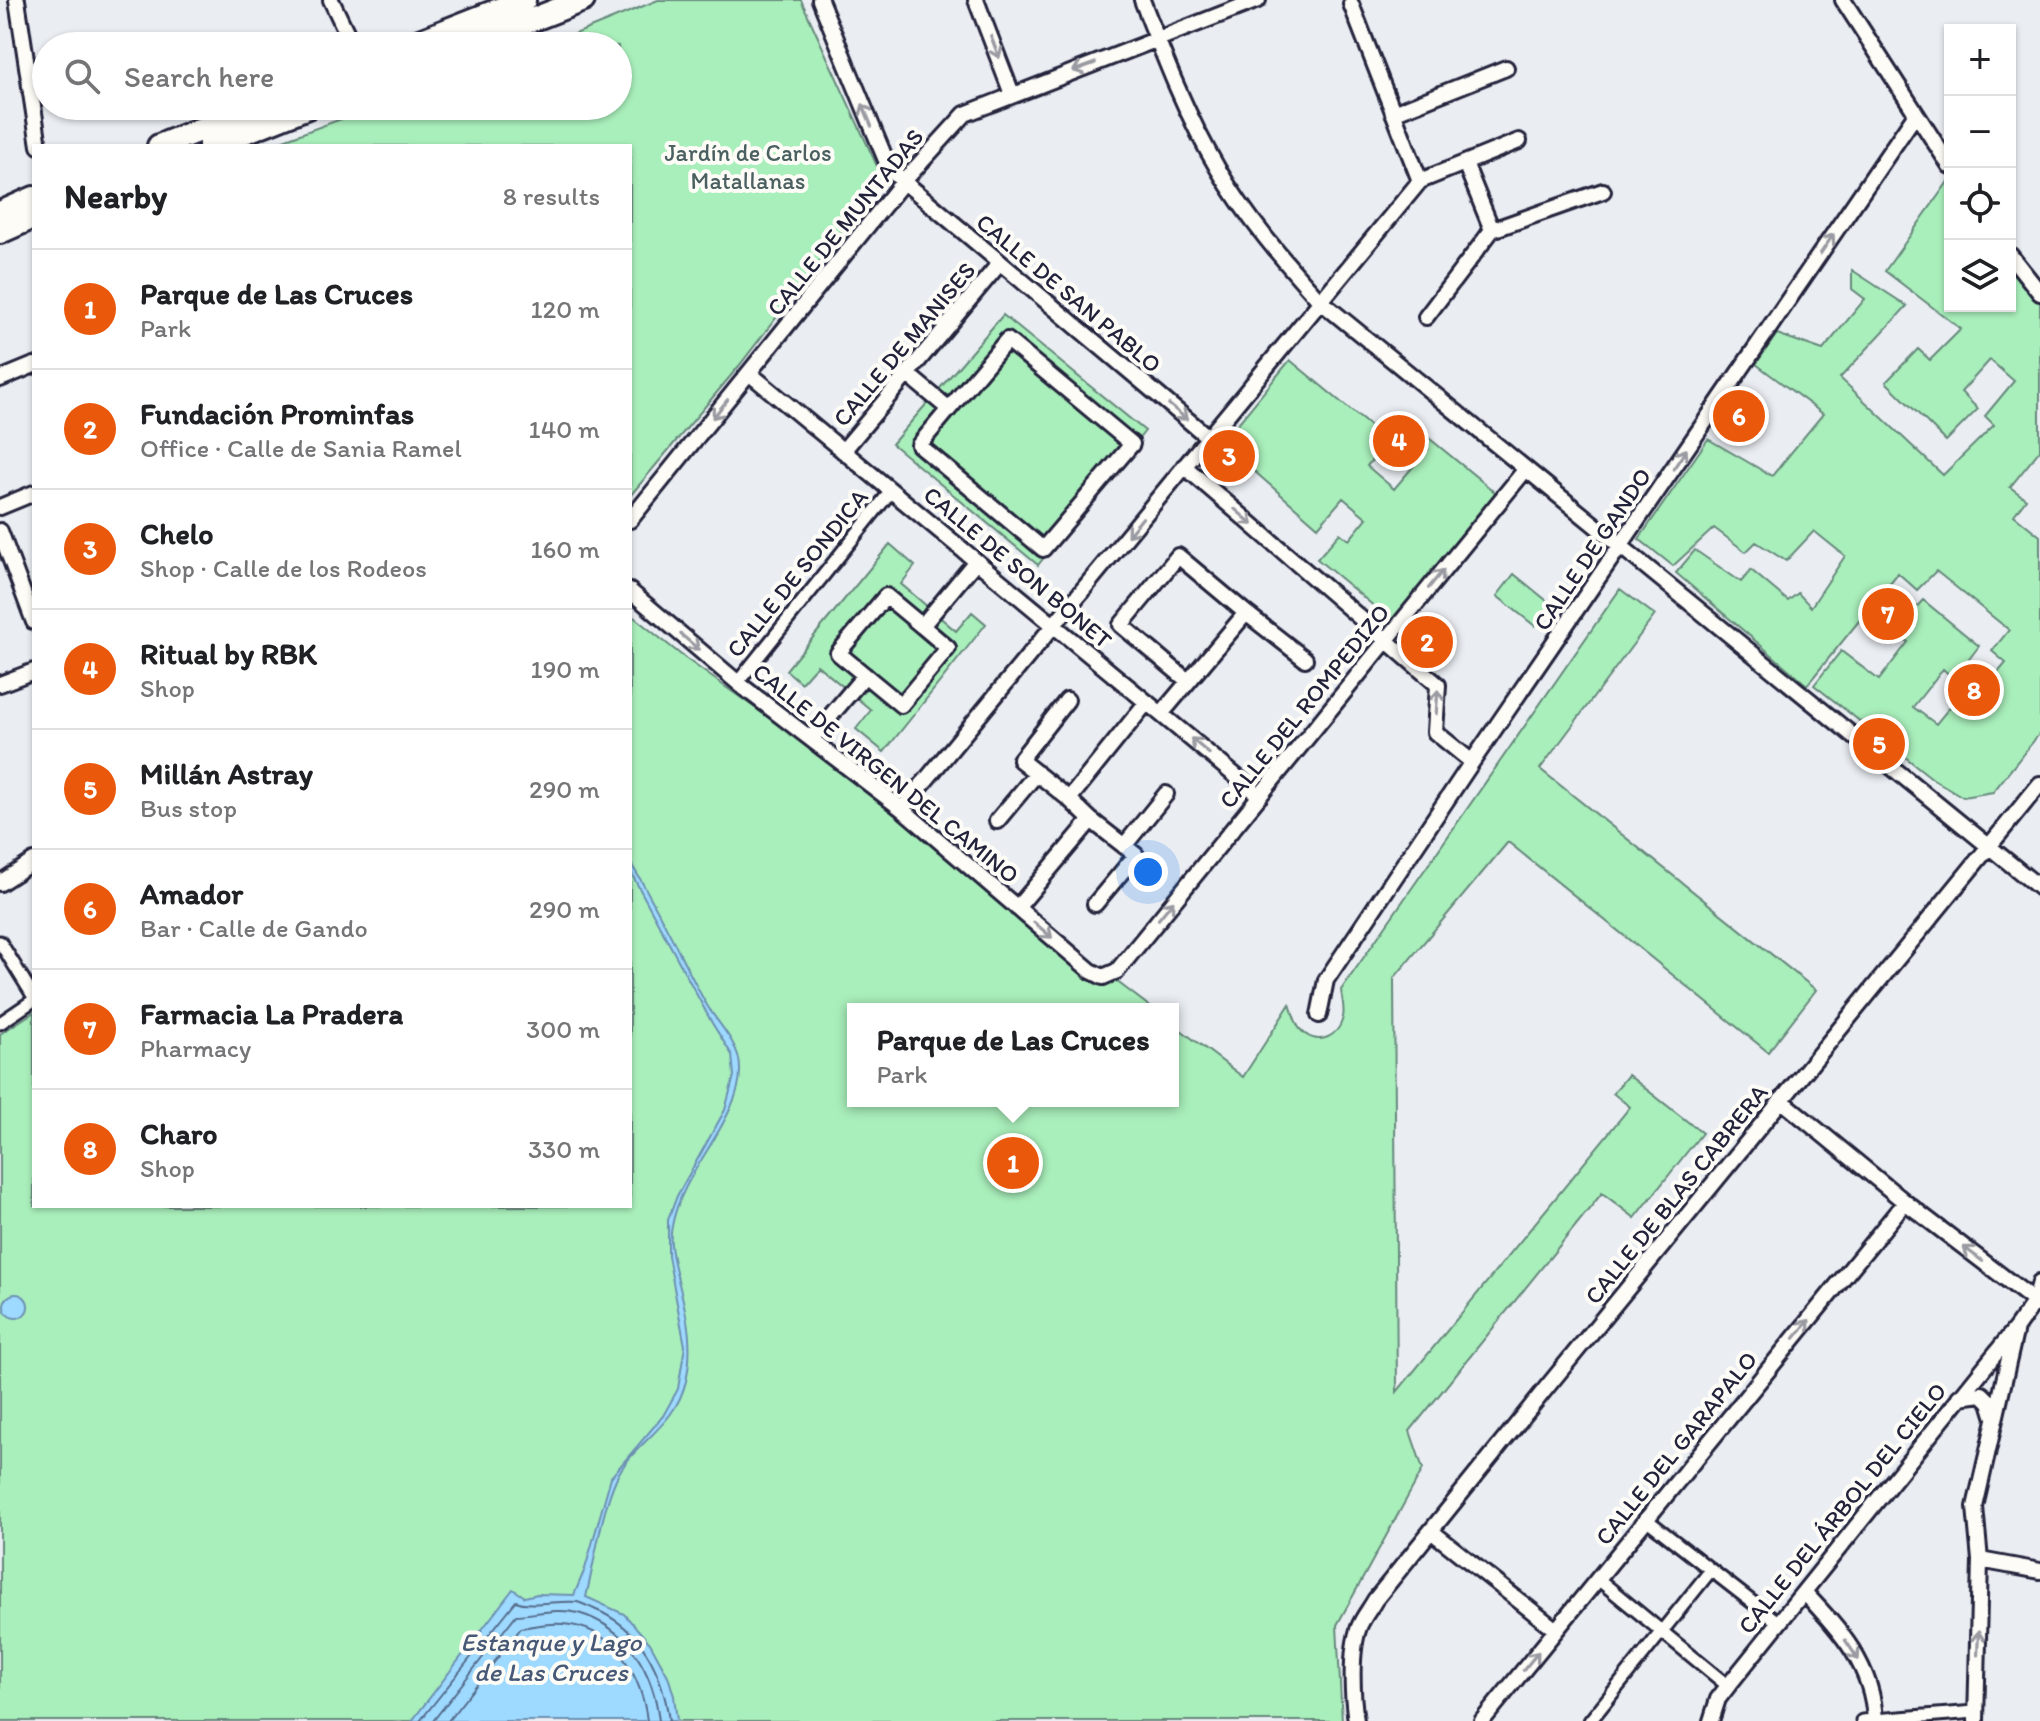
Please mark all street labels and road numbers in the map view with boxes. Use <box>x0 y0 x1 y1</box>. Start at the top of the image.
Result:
street label: CALLE DE MUNTADAS <box>760 122 930 322</box>
street label: CALLE DE SAN PABLO <box>971 207 1167 379</box>
street label: CALLE DE MANISES <box>827 256 981 432</box>
street label: CALLE DE GANDO <box>1527 462 1657 636</box>
street label: CALLE DE SON BONET <box>918 480 1118 655</box>
street label: CALLE DE SONDICA <box>720 483 874 663</box>
street label: CALLE DEL ROMPEDIZO <box>1213 598 1395 814</box>
street label: CALLE DE VIRGEN DEL CAMINO <box>747 657 1025 889</box>
street label: CALLE DE BLAS CABRERA <box>1578 1078 1774 1310</box>
street label: CALLE DEL GARAPALO <box>1589 1345 1763 1551</box>
street label: CALLE DEL ÁRBOL DEL CIELO <box>1732 1376 1952 1640</box>

